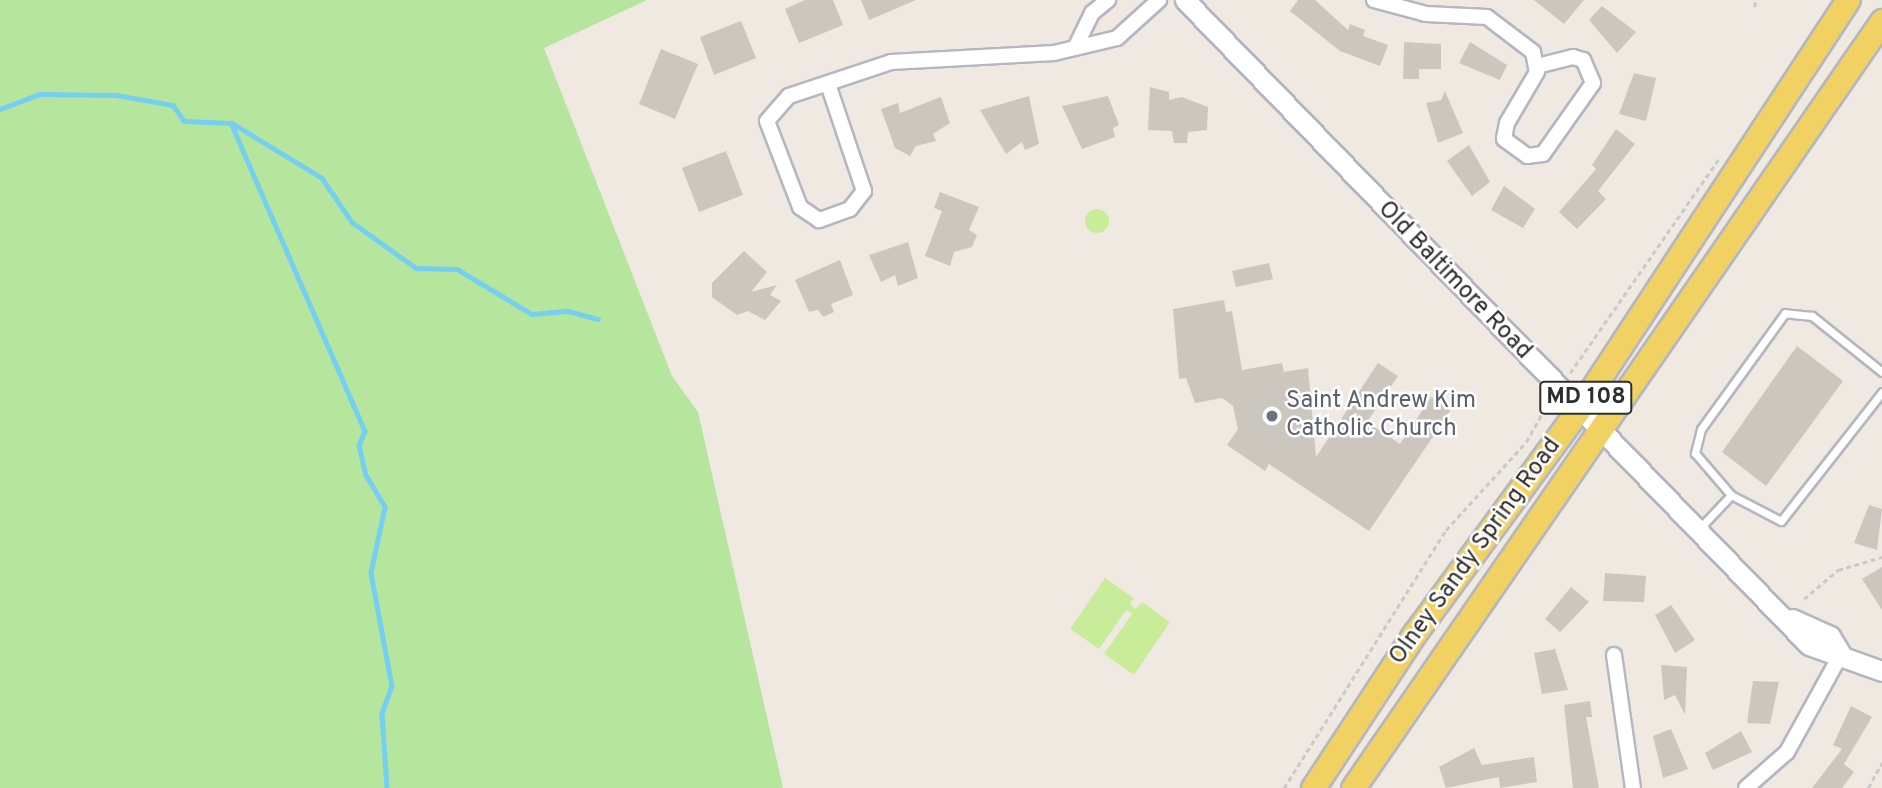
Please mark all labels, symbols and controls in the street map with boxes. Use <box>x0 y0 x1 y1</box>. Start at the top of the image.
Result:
street label: Old Baltimore Road <box>1371 196 1537 366</box>
road number: MD 108 <box>1539 378 1633 418</box>
place label: Saint Andrew Kim Catholic Church <box>1286 388 1477 444</box>
marker: Saint Andrew Kim Catholic Church <box>1264 408 1280 424</box>
street label: Olney Sandy Spring Road <box>1384 433 1568 671</box>

